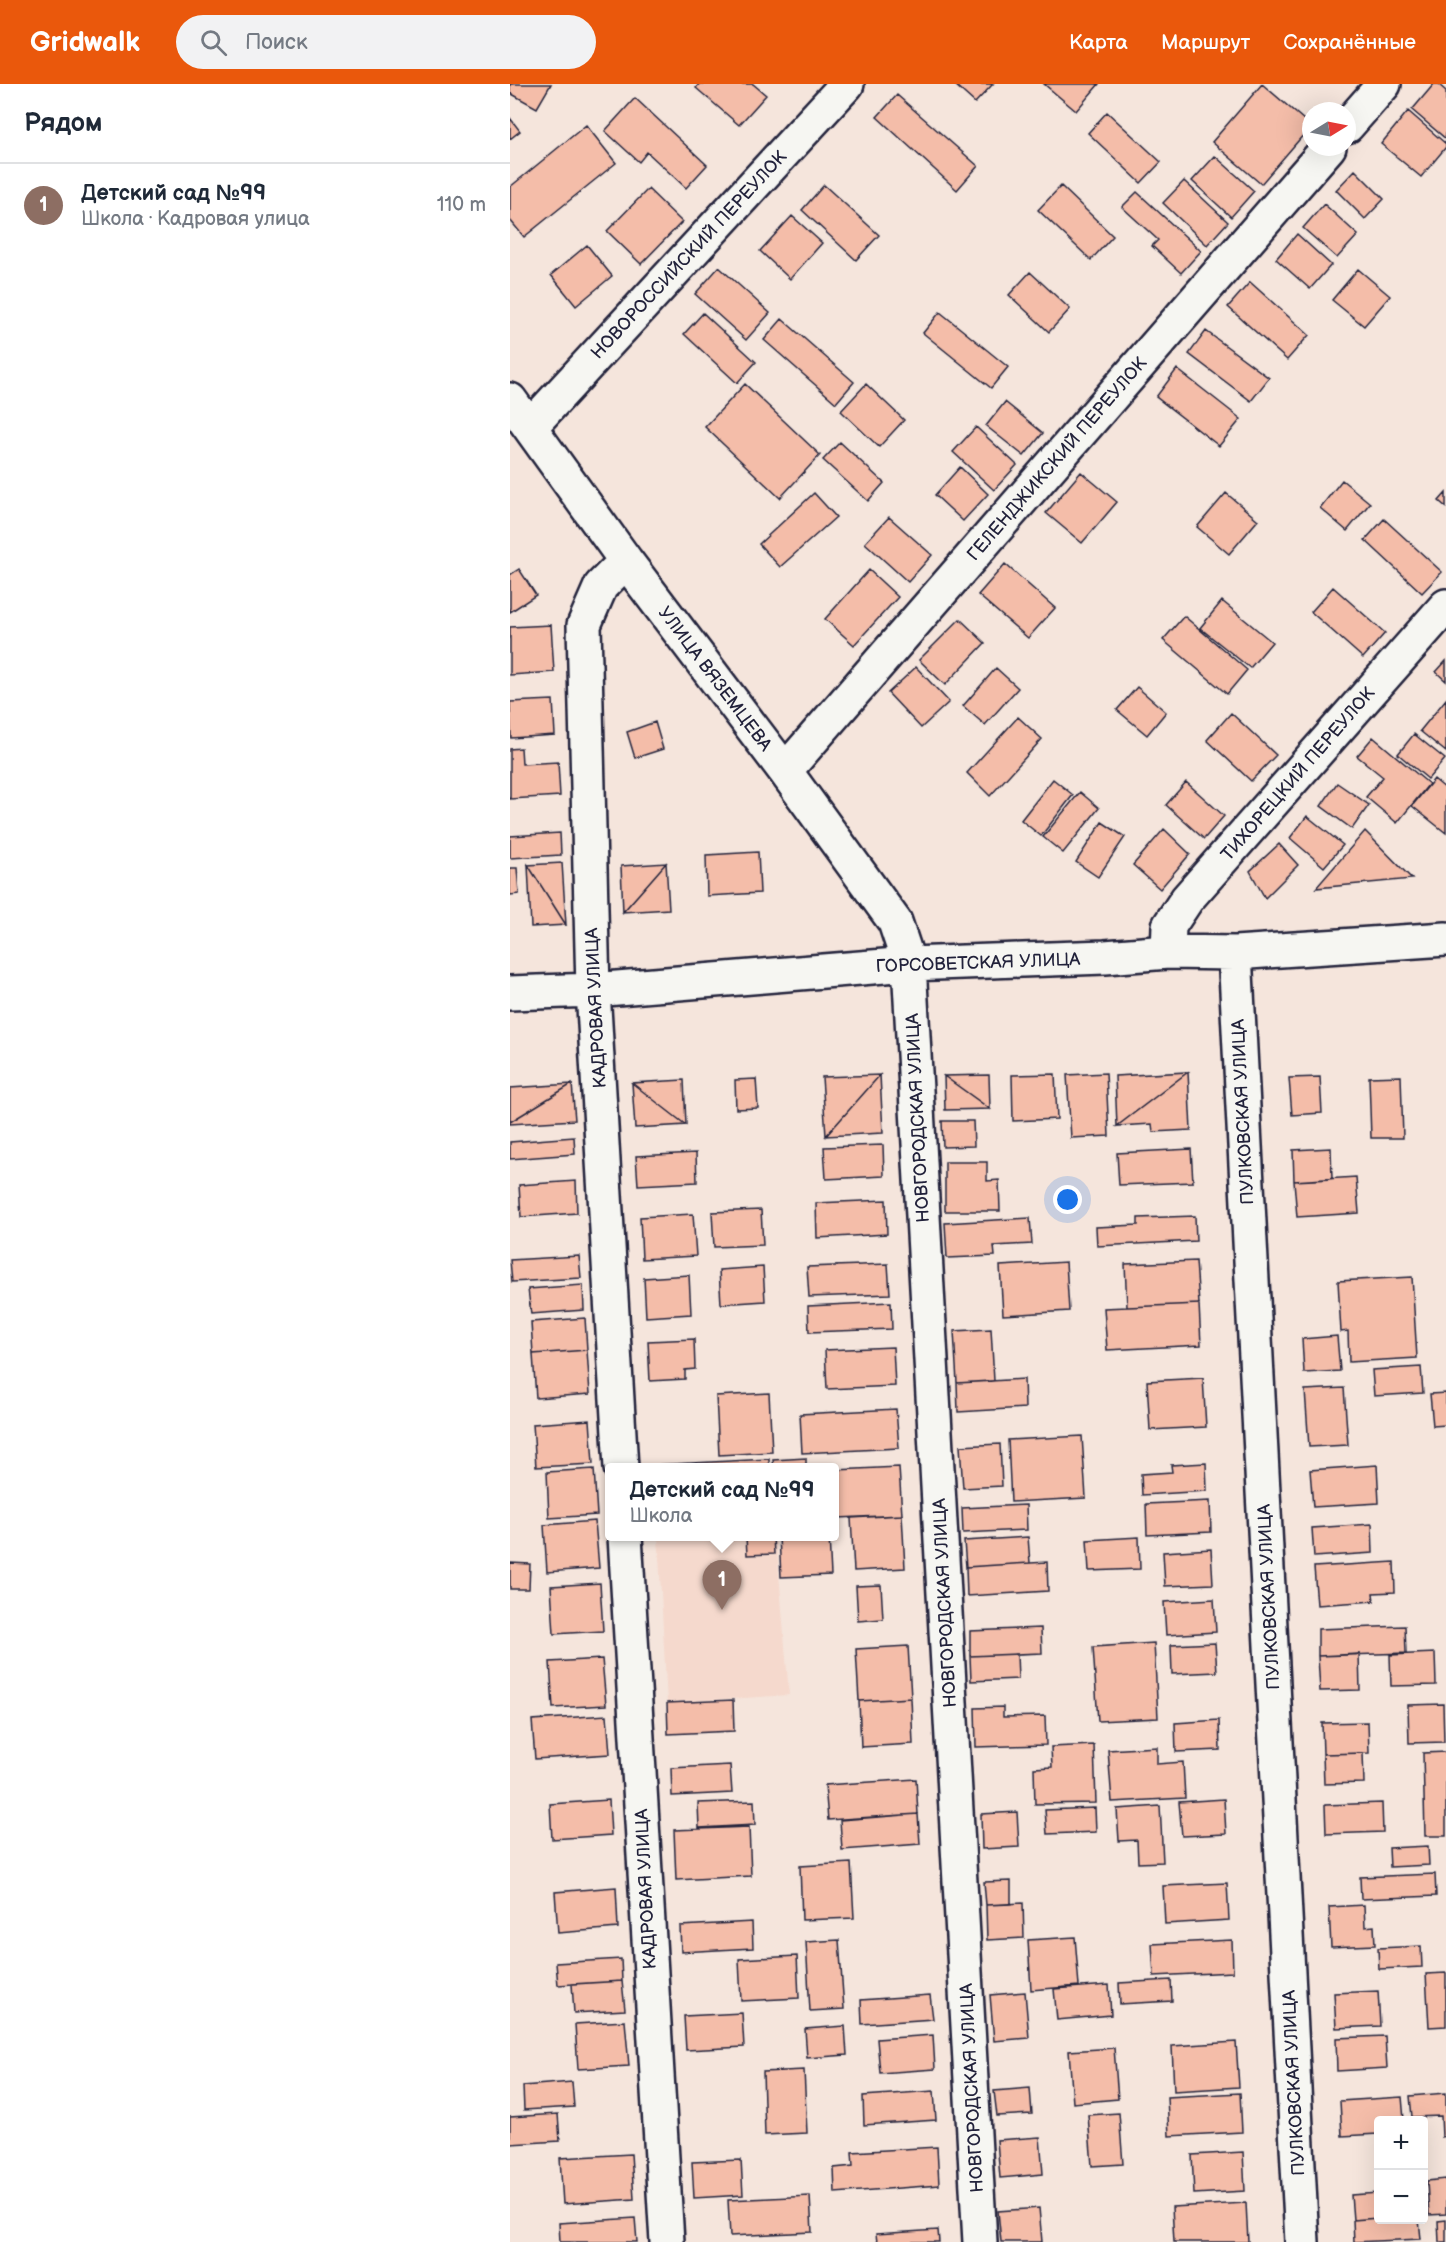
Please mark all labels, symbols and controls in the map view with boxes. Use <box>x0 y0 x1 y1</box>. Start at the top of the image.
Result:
search box <box>176 15 596 69</box>
text: Gridwalk <box>30 26 140 59</box>
icon: search <box>197 26 230 59</box>
text: Поиск <box>245 29 308 56</box>
text: Карта <box>1069 30 1128 55</box>
text: Маршрут <box>1161 30 1250 55</box>
text: Сохранённые <box>1283 30 1416 55</box>
north arrow <box>1302 102 1356 156</box>
text: Рядом <box>24 108 102 139</box>
street label: НОВОРОССИЙСКИЙ ПЕРЕУЛОК <box>587 146 791 364</box>
text: Детский сад №99 <box>81 180 266 207</box>
text: 1 <box>39 193 48 217</box>
text: 110 m <box>437 193 486 217</box>
text: Школа · Кадровая улица <box>81 207 310 231</box>
street label: ГЕЛЕНДЖИКСКИЙ ПЕРЕУЛОК <box>963 353 1151 565</box>
street label: УЛИЦА ВЯЗЕМЦЕВА <box>654 603 776 755</box>
street label: ТИХОРЕЦКИЙ ПЕРЕУЛОК <box>1217 683 1379 865</box>
street label: КАДРОВАЯ УЛИЦА <box>581 927 611 1089</box>
street label: ГОРСОВЕТСКАЯ УЛИЦА <box>875 949 1081 977</box>
street label: НОВГОРОДСКАЯ УЛИЦА <box>902 1013 934 1223</box>
street label: ПУЛКОВСКАЯ УЛИЦА <box>1228 1019 1258 1205</box>
your location <box>1053 1185 1082 1214</box>
popup <box>605 1463 839 1541</box>
text: Детский сад №99 <box>629 1477 815 1504</box>
street label: НОВГОРОДСКАЯ УЛИЦА <box>929 1498 961 1708</box>
text: Школа <box>629 1504 693 1528</box>
street label: ПУЛКОВСКАЯ УЛИЦА <box>1254 1504 1284 1690</box>
pin: 1 <box>702 1560 742 1610</box>
street label: КАДРОВАЯ УЛИЦА <box>631 1808 661 1970</box>
street label: НОВГОРОДСКАЯ УЛИЦА <box>956 1983 988 2193</box>
street label: ПУЛКОВСКАЯ УЛИЦА <box>1279 1990 1309 2176</box>
map controls <box>1374 2116 1428 2224</box>
button: + <box>1374 2116 1428 2170</box>
button: − <box>1374 2170 1428 2224</box>

